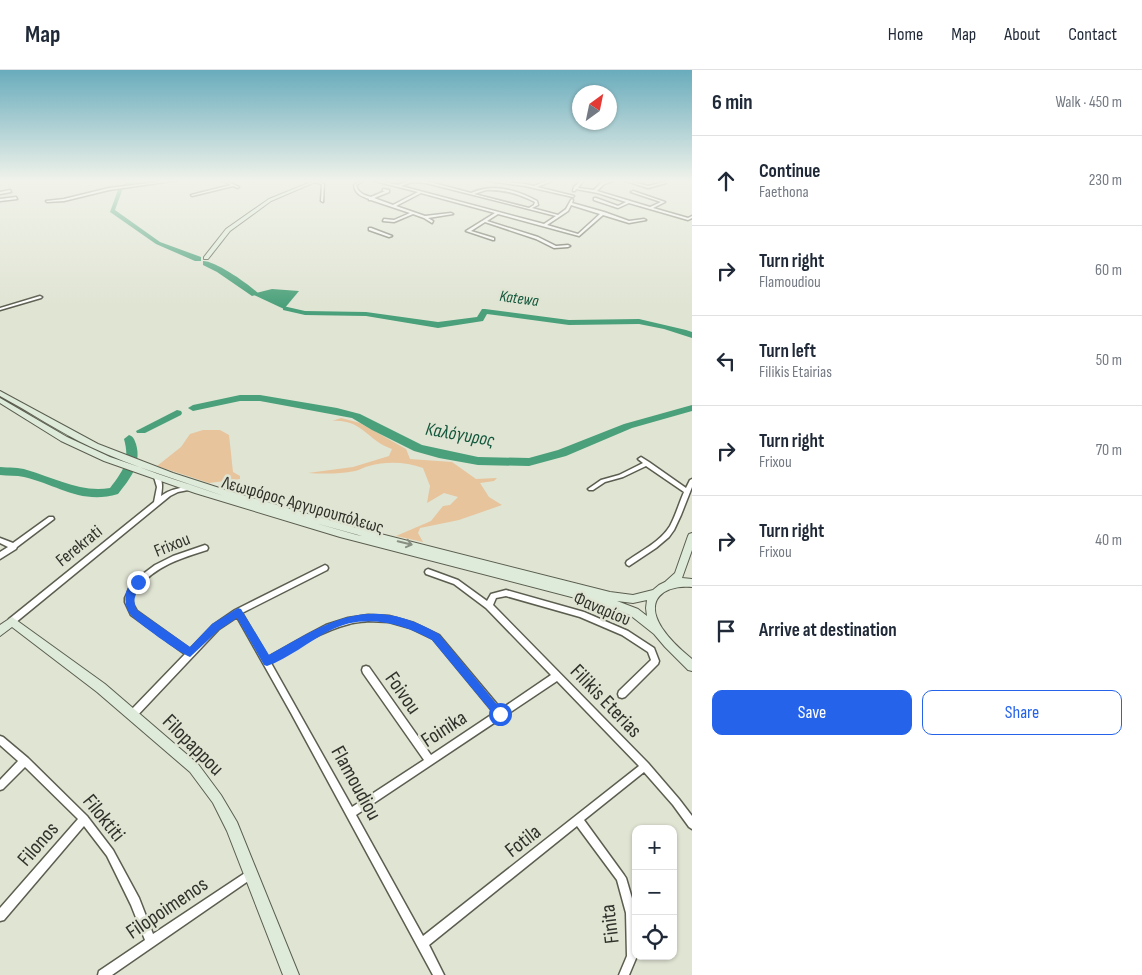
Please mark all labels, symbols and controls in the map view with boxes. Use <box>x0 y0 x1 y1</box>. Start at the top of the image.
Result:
text: Map <box>25 20 60 49</box>
text: Home <box>888 24 923 45</box>
text: Map <box>951 24 976 45</box>
text: About <box>1004 24 1040 45</box>
text: Contact <box>1068 24 1117 45</box>
north arrow <box>572 85 617 130</box>
text: 6 min <box>712 90 753 115</box>
text: Walk · 450 m <box>1055 93 1122 112</box>
text: Continue <box>759 160 820 183</box>
icon: ahead <box>712 167 740 195</box>
text: 230 m <box>1089 171 1122 190</box>
text: Faethona <box>759 183 809 202</box>
text: Turn right <box>759 250 824 273</box>
icon: right <box>712 257 740 285</box>
text: 60 m <box>1095 261 1122 280</box>
text: Flamoudiou <box>759 273 821 292</box>
water label: Katewa <box>498 287 540 311</box>
text: Turn left <box>759 340 816 363</box>
icon: left <box>712 347 740 375</box>
text: 50 m <box>1096 351 1122 370</box>
text: Filikis Etairias <box>759 363 832 382</box>
water label: Καλόγυρος <box>424 418 497 452</box>
text: Turn right <box>759 430 824 453</box>
icon: right <box>712 437 740 465</box>
text: 70 m <box>1096 441 1122 460</box>
text: Frixou <box>759 453 792 472</box>
street label: Λεωφόρος Αργυρουπόλεως <box>219 472 386 538</box>
text: Turn right <box>759 520 824 543</box>
street label: Ferekrati <box>52 521 106 571</box>
icon: right <box>712 527 740 555</box>
street label: Frixou <box>151 528 193 562</box>
text: 40 m <box>1095 531 1122 550</box>
one-way arrow <box>397 538 413 548</box>
text: Frixou <box>759 543 792 562</box>
route end <box>127 571 150 594</box>
street label: Φαναρίου <box>570 588 634 630</box>
icon: arrive <box>712 617 740 645</box>
text: Arrive at destination <box>759 619 897 642</box>
street label: Filikis Eterias <box>565 659 647 743</box>
street label: Foivou <box>380 667 426 719</box>
button: Save <box>712 690 912 735</box>
button: Share <box>922 690 1122 735</box>
route start <box>489 703 512 726</box>
street label: Foinika <box>417 705 471 753</box>
street label: Filopappou <box>157 709 229 781</box>
street label: Flamoudiou <box>325 741 387 825</box>
street label: Filoktiti <box>77 789 131 847</box>
street label: Filonos <box>12 817 64 871</box>
street label: Fotila <box>500 819 546 863</box>
map controls <box>632 825 677 960</box>
button: + <box>632 825 677 870</box>
button: − <box>632 870 677 915</box>
street label: Filopoimenos <box>121 872 213 944</box>
street label: Finita <box>595 903 625 945</box>
button: locate <box>632 915 677 960</box>

